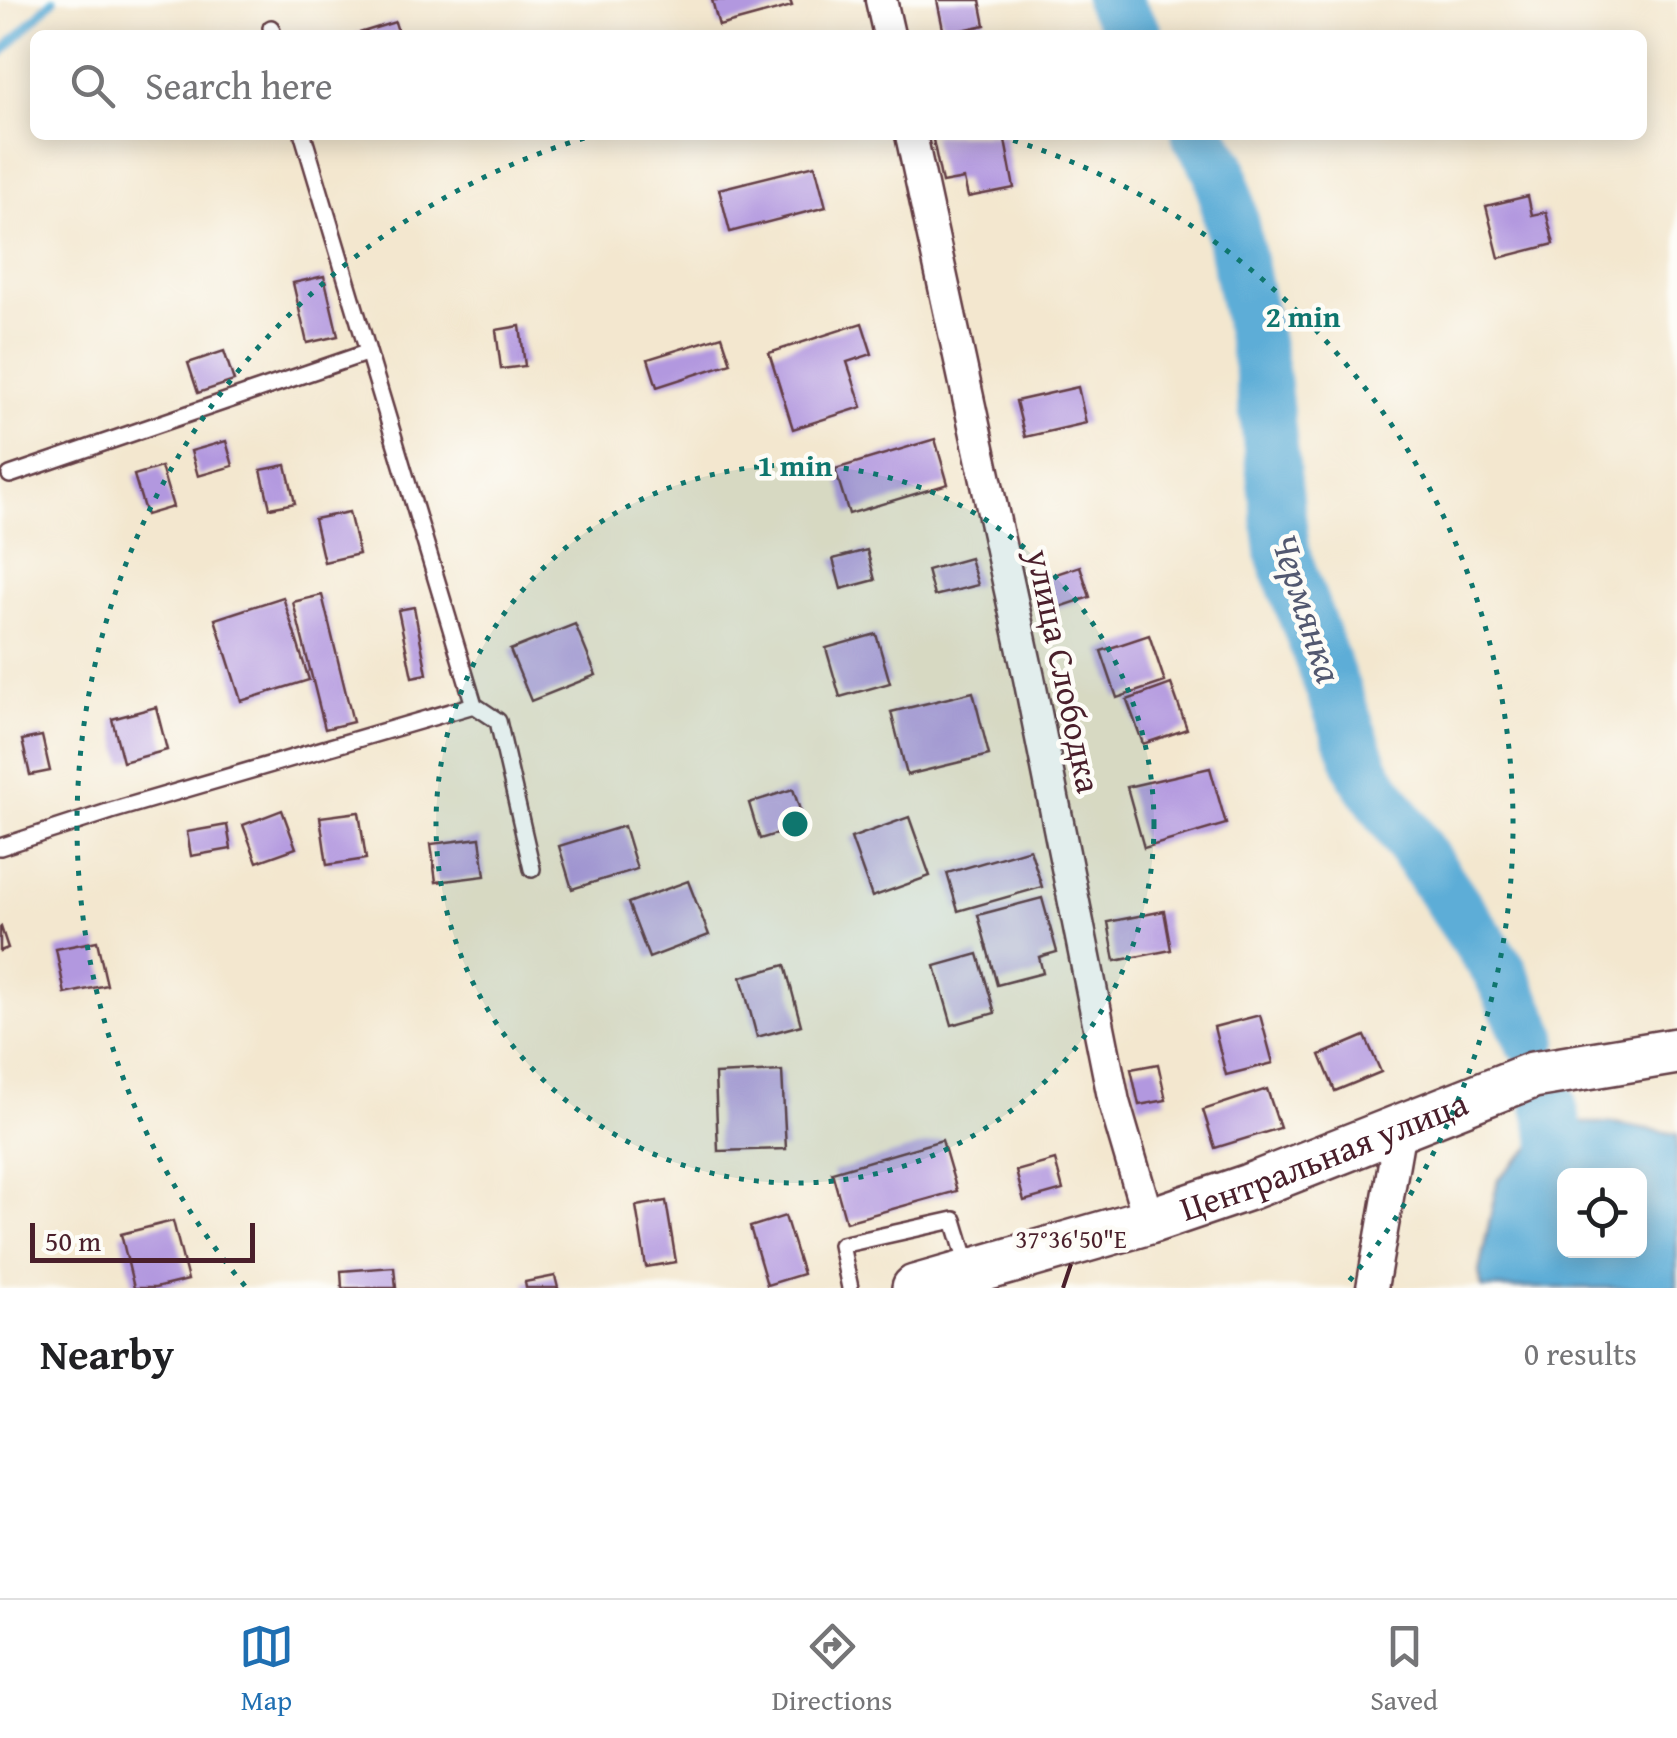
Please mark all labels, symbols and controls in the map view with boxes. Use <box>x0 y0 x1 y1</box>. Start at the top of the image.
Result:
search box <box>30 30 1647 140</box>
text: Search here <box>145 57 333 113</box>
icon: search <box>65 58 120 113</box>
text: 2 min <box>1266 294 1341 338</box>
text: 1 min <box>758 443 833 487</box>
water label: Чермянка <box>1258 526 1358 690</box>
street label: улица Слободка <box>1014 543 1115 798</box>
centre of rings <box>777 806 813 842</box>
street label: Центральная улица <box>1173 1077 1475 1234</box>
map controls <box>1557 1168 1647 1258</box>
button: locate <box>1557 1168 1647 1258</box>
scale bar <box>30 1218 255 1262</box>
text: 50 m <box>45 1220 101 1261</box>
text: 37°36'50"E <box>1015 1221 1127 1257</box>
text: Nearby <box>40 1323 174 1384</box>
text: 0 results <box>1524 1330 1637 1377</box>
tab: Map <box>239 1619 294 1720</box>
tab: Directions <box>772 1619 892 1720</box>
tab: Saved <box>1370 1619 1438 1720</box>

